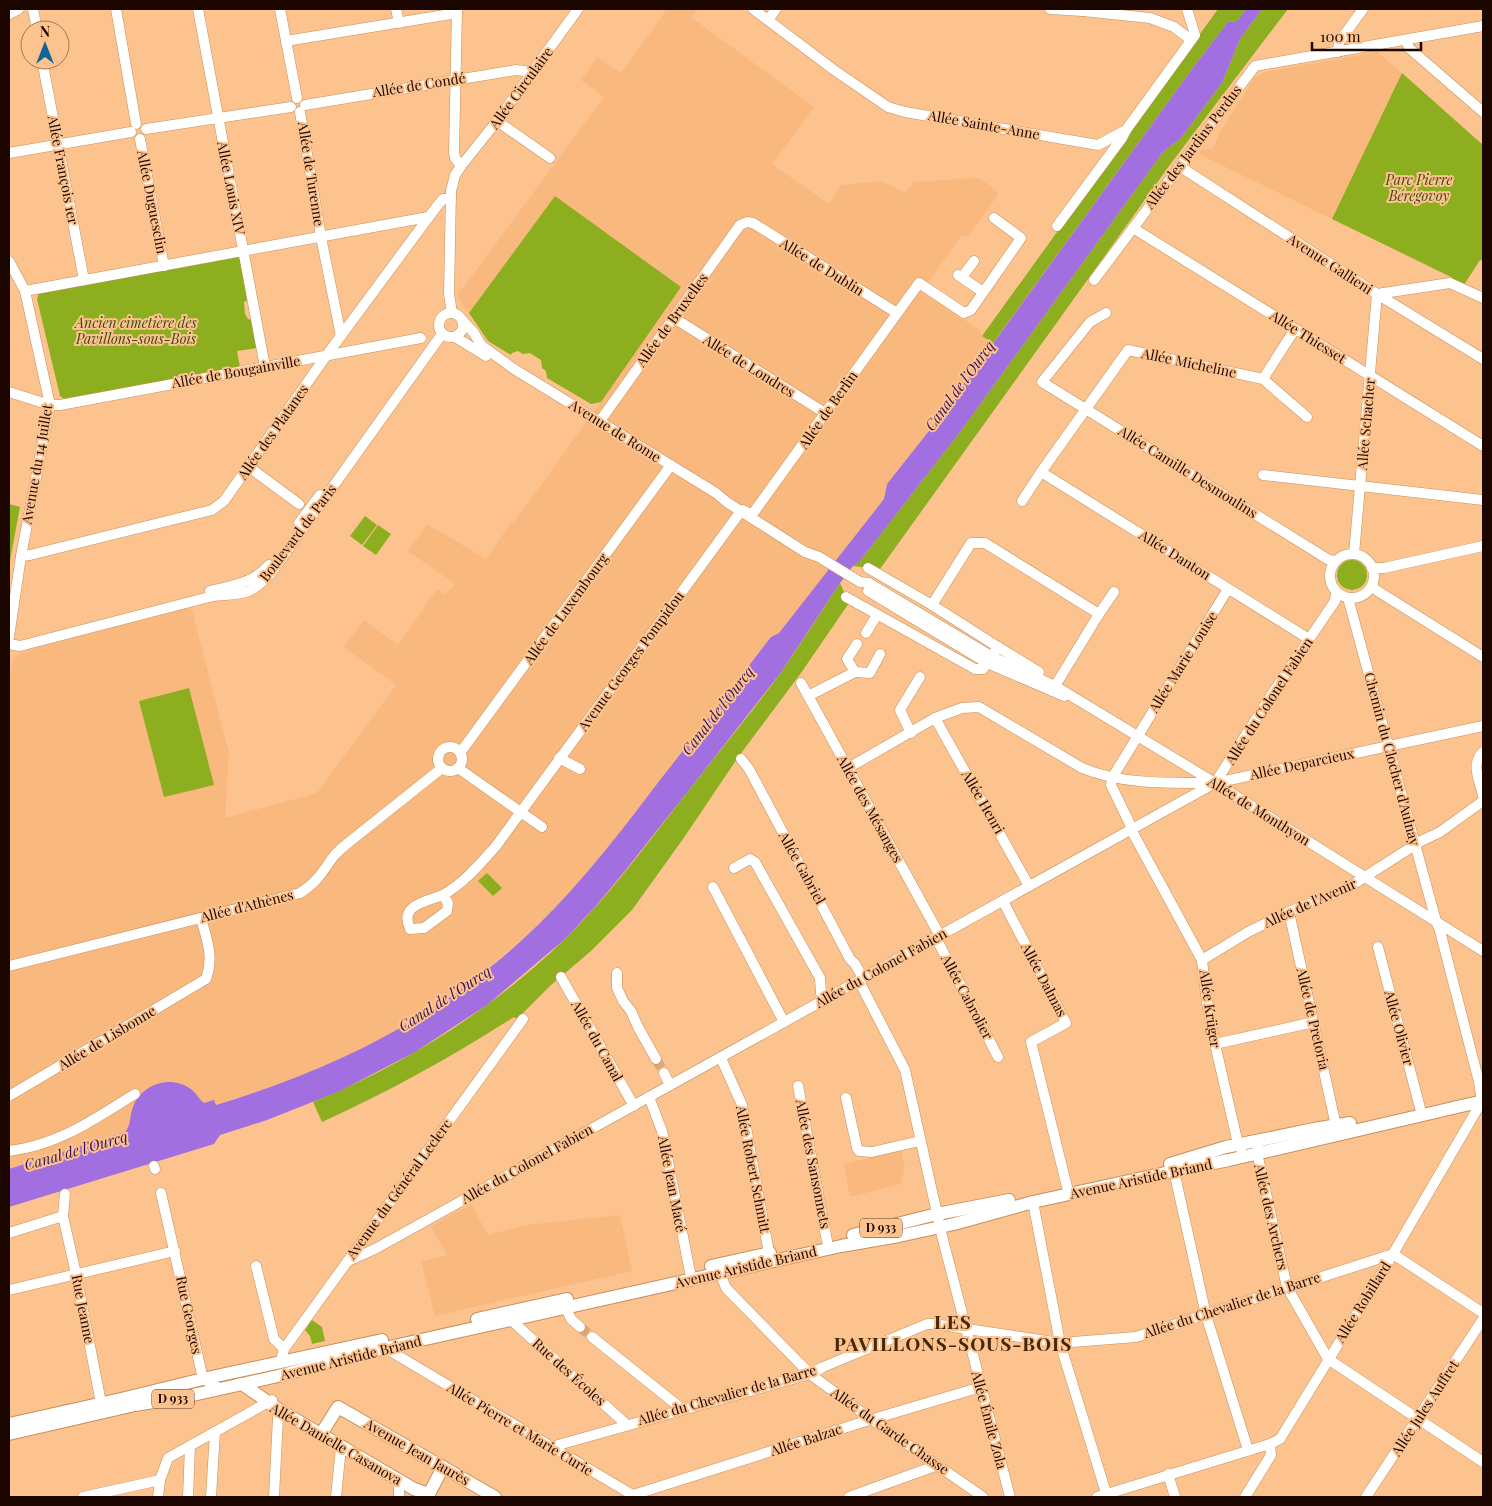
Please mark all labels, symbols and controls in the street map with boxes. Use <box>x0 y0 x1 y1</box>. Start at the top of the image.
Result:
north arrow <box>20 20 70 70</box>
scale bar <box>1312 20 1421 52</box>
text: N <box>40 22 50 41</box>
text: 100 m <box>1320 26 1361 46</box>
street label: Allée Circulaire <box>484 43 557 133</box>
street label: Allée de Condé <box>370 68 467 101</box>
street label: Allée des Jardins Perdus <box>1139 81 1245 213</box>
street label: Allée Sainte-Anne <box>926 105 1041 144</box>
street label: Allée François 1er <box>43 113 84 227</box>
street label: Allée de Turenne <box>294 119 329 227</box>
street label: Allée Louis XIV <box>213 139 250 236</box>
street label: Allée Duguesclin <box>133 148 172 256</box>
park label: Parc Pierre Bérégovoy <box>1385 170 1452 205</box>
street label: Avenue Gallieni <box>1283 228 1377 298</box>
street label: Allée de Dublin <box>776 233 868 300</box>
street label: Allée de Bruxelles <box>631 269 712 371</box>
street label: Allée Thiesset <box>1266 305 1351 368</box>
park label: Ancien cimetière des Pavillons-sous-Bois <box>73 313 197 348</box>
street label: Allée de Londres <box>699 329 799 401</box>
water label: Canal de l'Ourcq <box>920 336 999 434</box>
street label: Allée Micheline <box>1139 343 1238 382</box>
street label: Allée de Bougainville <box>169 351 302 392</box>
street label: Allée de Berlin <box>793 366 862 453</box>
street label: Allée Schacher <box>1352 376 1379 472</box>
street label: Allée des Platanes <box>232 380 312 484</box>
street label: Avenue de Rome <box>565 394 665 466</box>
street label: Avenue du 14 Juillet <box>16 401 57 526</box>
street label: Allée Camille Desmoulins <box>1114 421 1261 522</box>
street label: Boulevard de Paris <box>255 480 340 585</box>
street label: Allée Danton <box>1135 525 1215 584</box>
street label: Allée de Luxembourg <box>518 549 613 669</box>
street label: Avenue Georges Pompidou <box>573 587 688 735</box>
street label: Allée Marie Louise <box>1143 608 1221 717</box>
street label: Allée du Colonel Fabien <box>1220 633 1317 769</box>
water label: Canal de l'Ourcq <box>676 662 758 759</box>
street label: Chemin du Clocher d'Aulnay <box>1360 670 1425 848</box>
street label: Allée Deparcieux <box>1247 743 1356 784</box>
street label: Allée des Mésanges <box>832 751 908 866</box>
street label: Allée Henri <box>957 766 1009 837</box>
street label: Allée de Monthyon <box>1204 771 1314 850</box>
street label: Allée Gabriel <box>774 827 830 908</box>
street label: Allée de l'Avenir <box>1259 873 1360 932</box>
street label: Allée d'Athènes <box>197 885 295 926</box>
street label: Allée du Colonel Fabien <box>811 923 951 1012</box>
street label: Allée Dalmas <box>1017 939 1072 1020</box>
street label: Allée Cabrolier <box>937 950 998 1043</box>
water label: Canal de l'Ourcq <box>394 960 495 1036</box>
street label: Allée de Pretoria <box>1292 965 1334 1072</box>
street label: Allée Krüger <box>1195 968 1225 1050</box>
street label: Allée Olivier <box>1380 987 1419 1068</box>
street label: Allée du Canal <box>567 996 628 1085</box>
street label: Allée de Lisbonne <box>53 1001 159 1075</box>
street label: Allée des Sansonnets <box>791 1097 835 1230</box>
street label: Allée Robert Schmitt <box>732 1103 775 1235</box>
street label: Avenue du Général Leclerc <box>341 1115 456 1263</box>
street label: Allée du Colonel Fabien <box>457 1119 597 1208</box>
water label: Canal de l'Ourcq <box>22 1126 130 1174</box>
street label: Allée Jean Macé <box>654 1133 691 1234</box>
street label: Avenue Aristide Briand <box>1067 1154 1214 1203</box>
street label: Allée des Archers <box>1250 1161 1293 1272</box>
road number: D 933 <box>860 1218 902 1238</box>
street label: Avenue Aristide Briand <box>672 1241 819 1292</box>
street label: Allée Robillard <box>1330 1258 1395 1347</box>
street label: Allée du Chevalier de la Barre <box>1140 1267 1323 1342</box>
street label: Rue Jeanne <box>67 1273 99 1345</box>
street label: Rue Georges <box>172 1274 207 1356</box>
district label: LES PAVILLONS-SOUS-BOIS <box>834 1308 1072 1356</box>
street label: Avenue Aristide Briand <box>277 1331 423 1384</box>
street label: Rue des Écoles <box>528 1334 610 1410</box>
street label: Allée Jules Auffret <box>1386 1355 1463 1460</box>
street label: Allée du Chevalier de la Barre <box>634 1360 818 1429</box>
street label: Allée Émile Zola <box>967 1368 1012 1471</box>
street label: Allée Pierre et Marie Curie <box>443 1377 597 1480</box>
street label: Allée du Garde Chasse <box>827 1382 953 1479</box>
road number: D 933 <box>152 1390 194 1408</box>
street label: Allée Danielle Casanova <box>266 1398 405 1489</box>
street label: Avenue Jean Jaurès <box>360 1413 473 1489</box>
street label: Allée Balzac <box>767 1419 844 1460</box>

